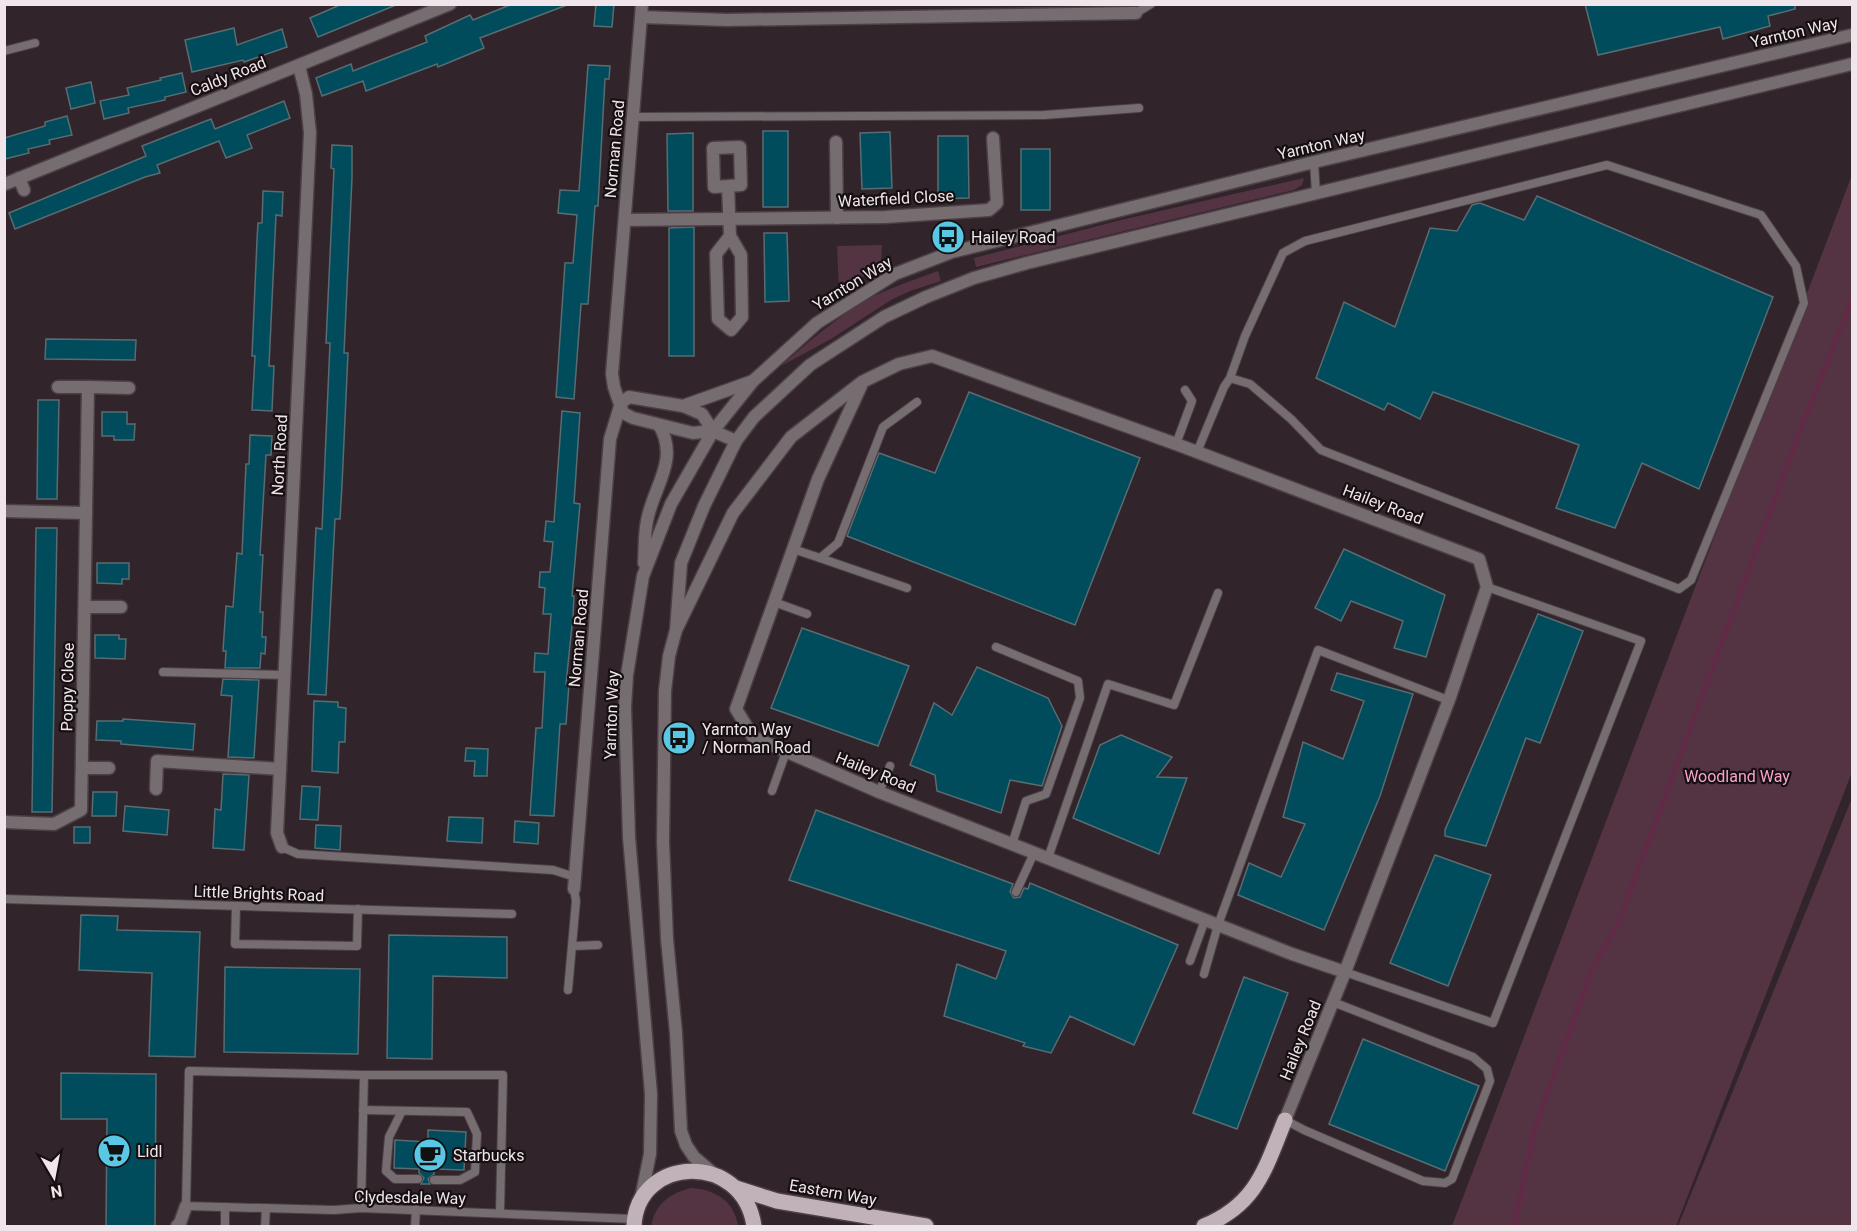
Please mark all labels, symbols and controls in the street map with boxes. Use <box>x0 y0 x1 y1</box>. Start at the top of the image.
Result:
street label: Yarnton Way <box>1749 13 1840 52</box>
street label: Caldy Road <box>187 53 269 100</box>
street label: Norman Road <box>601 99 628 199</box>
street label: Yarnton Way <box>1276 125 1367 164</box>
street label: Waterfield Close <box>838 186 955 211</box>
bus stop icon: Hailey Road <box>930 219 966 255</box>
place label: Hailey Road <box>971 228 1056 247</box>
street label: Yarnton Way <box>809 252 896 315</box>
street label: North Road <box>268 414 291 496</box>
street label: Hailey Road <box>1340 480 1426 528</box>
street label: Norman Road <box>565 588 592 688</box>
street label: Poppy Close <box>57 642 78 732</box>
street label: Yarnton Way <box>600 670 623 760</box>
bus stop icon: Yarnton Way / Norman Road <box>661 720 697 756</box>
place label: Yarnton Way / Norman Road <box>702 720 811 757</box>
street label: Hailey Road <box>833 748 919 797</box>
park label: Woodland Way <box>1684 767 1790 786</box>
street label: Little Brights Road <box>193 882 325 905</box>
street label: Hailey Road <box>1276 997 1325 1083</box>
supermarket icon: Lidl <box>96 1133 132 1169</box>
cafe icon: Starbucks <box>412 1137 448 1173</box>
place label: Lidl <box>137 1142 162 1161</box>
place label: Starbucks <box>453 1146 524 1165</box>
north arrow <box>24 1147 84 1207</box>
street label: Eastern Way <box>788 1175 878 1210</box>
text: N <box>49 1181 64 1202</box>
street label: Clydesdale Way <box>354 1187 466 1208</box>

